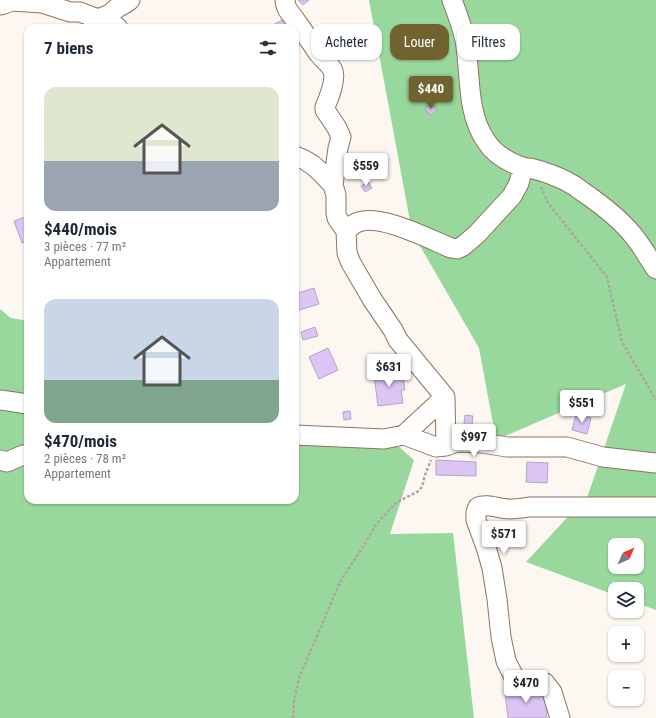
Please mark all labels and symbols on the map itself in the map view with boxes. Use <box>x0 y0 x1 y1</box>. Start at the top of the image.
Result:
pin: $440 <box>407 76 455 110</box>
pin: $559 <box>342 153 390 187</box>
pin: $631 <box>365 354 413 388</box>
pin: $551 <box>558 390 606 424</box>
pin: $997 <box>450 424 498 458</box>
pin: $571 <box>480 521 528 555</box>
north arrow <box>608 538 644 574</box>
pin: $470 <box>502 670 550 704</box>

